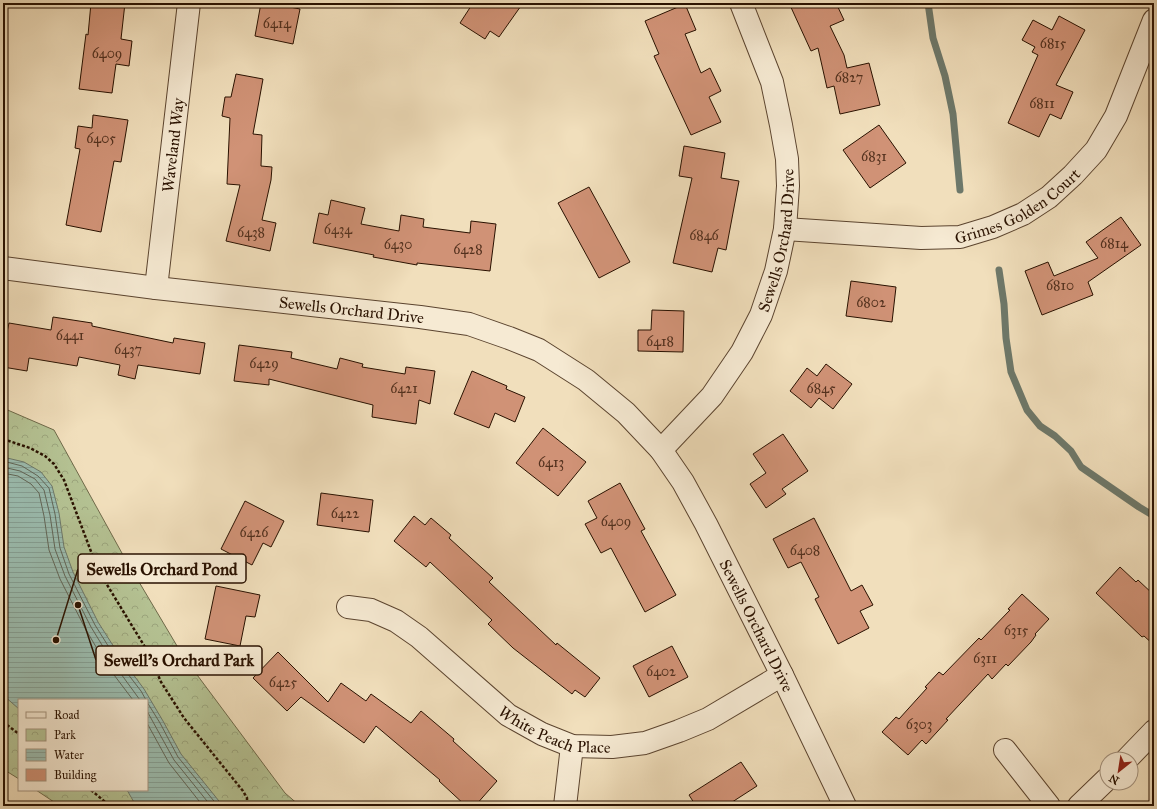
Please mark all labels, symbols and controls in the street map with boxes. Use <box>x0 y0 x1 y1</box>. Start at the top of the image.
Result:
house number: 6414 <box>263 15 292 32</box>
house number: 6815 <box>1040 35 1067 52</box>
house number: 6409 <box>92 45 122 62</box>
house number: 6827 <box>835 69 863 86</box>
house number: 6811 <box>1029 95 1055 112</box>
street label: Waveland Way <box>158 96 188 193</box>
house number: 6405 <box>86 130 116 147</box>
house number: 6831 <box>861 148 887 165</box>
street label: Grimes Golden Court <box>952 164 1084 248</box>
street label: Sewells Orchard Drive <box>753 168 798 314</box>
house number: 6434 <box>324 221 353 238</box>
house number: 6438 <box>237 224 265 241</box>
house number: 6846 <box>689 227 720 244</box>
house number: 6814 <box>1100 235 1129 252</box>
house number: 6430 <box>384 236 412 253</box>
house number: 6428 <box>453 241 483 258</box>
house number: 6810 <box>1046 277 1074 294</box>
street label: Sewells Orchard Drive <box>278 292 426 327</box>
house number: 6802 <box>856 294 886 311</box>
house number: 6441 <box>56 327 85 344</box>
house number: 6418 <box>646 333 674 350</box>
house number: 6437 <box>114 341 142 358</box>
house number: 6429 <box>249 355 279 372</box>
house number: 6421 <box>390 380 418 397</box>
house number: 6845 <box>807 380 836 397</box>
house number: 6413 <box>538 454 564 471</box>
house number: 6422 <box>331 505 359 522</box>
house number: 6409 <box>601 513 631 530</box>
house number: 6426 <box>239 524 269 541</box>
house number: 6408 <box>790 542 820 559</box>
callout: Sewells Orchard Pond <box>78 554 246 583</box>
street label: Sewells Orchard Drive <box>716 556 798 695</box>
text: Sewells Orchard Pond <box>86 559 238 580</box>
house number: 6315 <box>1004 622 1029 639</box>
callout: Sewell's Orchard Park <box>96 646 262 675</box>
text: Sewell's Orchard Park <box>104 650 255 671</box>
house number: 6311 <box>973 650 997 667</box>
house number: 6402 <box>646 663 676 680</box>
house number: 6425 <box>269 674 298 691</box>
legend <box>18 699 148 791</box>
street label: White Peach Place <box>495 702 611 756</box>
text: Road <box>54 708 80 722</box>
house number: 6303 <box>906 716 932 733</box>
text: Park <box>54 728 76 742</box>
text: Water <box>54 748 84 762</box>
north arrow <box>1099 751 1139 791</box>
text: Building <box>54 768 97 783</box>
text: N <box>1106 771 1122 787</box>

